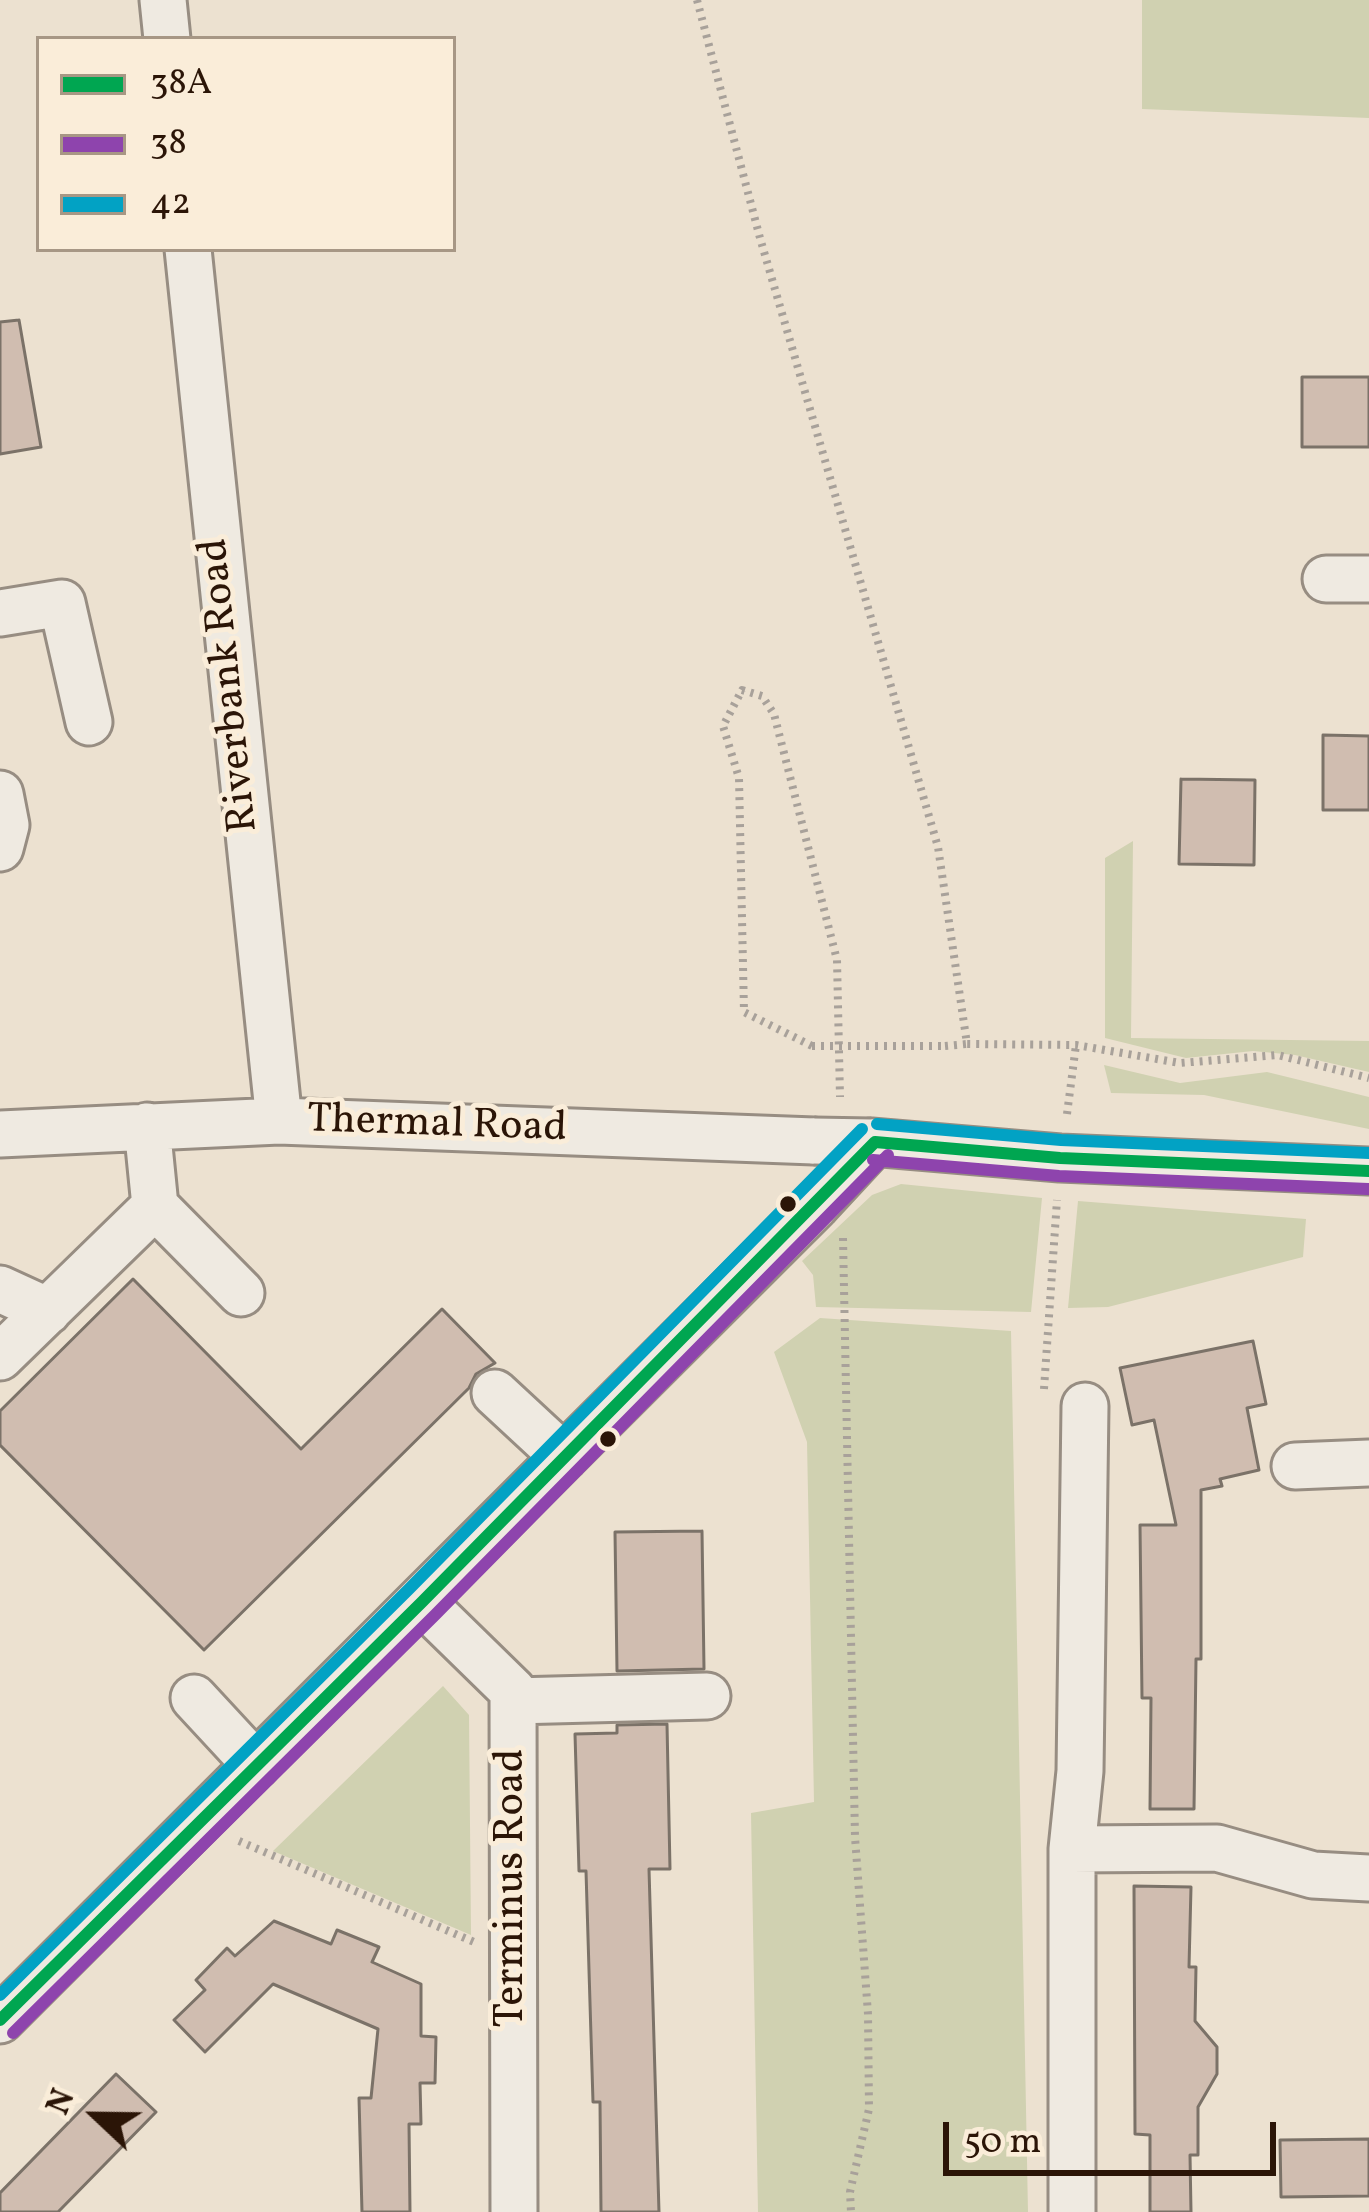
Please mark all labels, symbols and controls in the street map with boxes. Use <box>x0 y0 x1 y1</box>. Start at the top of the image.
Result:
legend <box>36 36 456 252</box>
text: 38A <box>150 59 212 109</box>
text: 38 <box>150 119 187 169</box>
text: 42 <box>150 179 191 229</box>
street label: Riverbank Road <box>191 535 273 835</box>
street label: Thermal Road <box>306 1097 568 1157</box>
unlabelled marker <box>777 1193 799 1215</box>
unlabelled marker <box>597 1428 619 1450</box>
street label: Terminus Road <box>489 1749 539 2027</box>
north arrow <box>36 2056 156 2176</box>
text: N <box>37 2083 88 2122</box>
scale bar <box>949 2098 1282 2172</box>
text: 50 m <box>964 2118 1041 2168</box>

